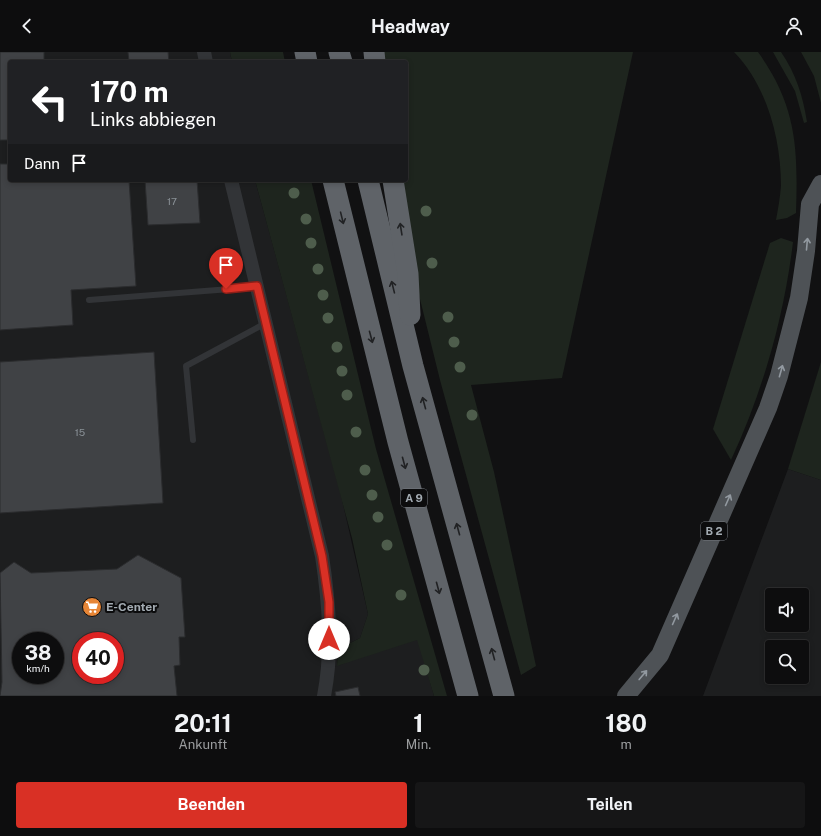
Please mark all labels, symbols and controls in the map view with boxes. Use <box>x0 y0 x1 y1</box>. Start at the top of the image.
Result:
icon: back <box>16 15 38 37</box>
icon: person <box>783 15 805 37</box>
text: Headway <box>371 16 450 37</box>
text: 170 m <box>90 75 169 108</box>
icon: left <box>24 76 76 128</box>
text: Links abbiegen <box>90 109 216 130</box>
icon: arrive <box>68 152 90 174</box>
text: Dann <box>24 155 60 172</box>
house number: 17 <box>167 195 177 207</box>
one-way arrow <box>338 211 346 224</box>
one-way arrow <box>396 223 404 236</box>
one-way arrow <box>803 238 810 251</box>
pin <box>209 248 243 289</box>
icon: arrive <box>215 254 237 276</box>
one-way arrow <box>389 281 397 294</box>
one-way arrow <box>368 330 375 343</box>
one-way arrow <box>778 365 785 378</box>
one-way arrow <box>420 397 427 410</box>
house number: 15 <box>75 426 85 438</box>
one-way arrow <box>401 456 408 469</box>
road number: A 9 <box>401 489 427 507</box>
one-way arrow <box>725 495 732 507</box>
one-way arrow <box>454 522 461 535</box>
road number: B 2 <box>701 522 727 540</box>
one-way arrow <box>435 581 442 594</box>
map controls <box>765 588 809 684</box>
button: sound <box>765 588 809 632</box>
supermarket icon: E-Center <box>81 596 103 618</box>
place label: E-Center <box>106 600 157 614</box>
one-way arrow <box>672 613 680 625</box>
position arrow <box>308 618 350 660</box>
speed limit sign: 40 <box>72 632 124 684</box>
button: search <box>765 640 809 684</box>
text: 38 <box>25 641 51 665</box>
one-way arrow <box>488 648 496 661</box>
text: km/h <box>26 662 50 674</box>
one-way arrow <box>638 670 647 681</box>
text: 20:11 <box>174 709 232 737</box>
text: 1 <box>413 709 424 737</box>
text: 180 <box>605 709 647 737</box>
text: Ankunft <box>179 737 227 752</box>
text: Min. <box>406 737 431 752</box>
text: m <box>620 737 632 752</box>
button: Beenden <box>16 782 407 828</box>
button: Teilen <box>415 782 805 828</box>

